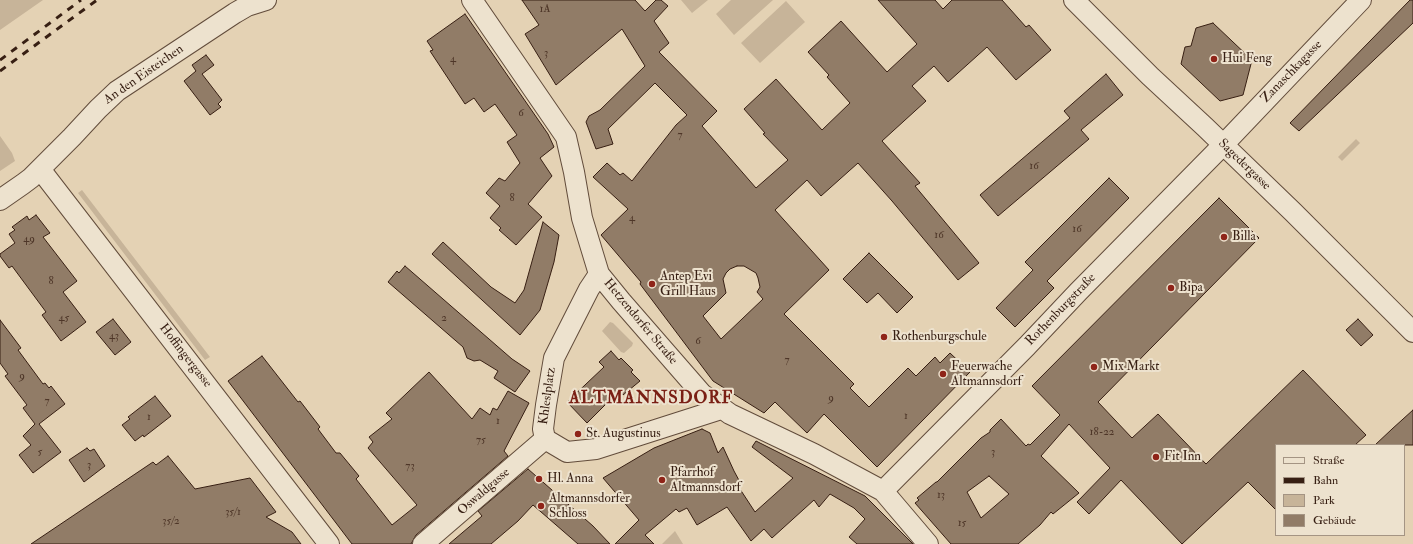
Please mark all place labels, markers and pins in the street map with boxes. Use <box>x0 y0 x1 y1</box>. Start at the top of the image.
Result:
place label: Hui Feng <box>1222 51 1272 67</box>
marker: Hui Feng <box>1209 54 1219 64</box>
place label: Billa <box>1232 229 1256 245</box>
marker: Billa <box>1219 232 1229 242</box>
place label: Antep Evi Grill Haus <box>660 269 716 300</box>
marker: Antep Evi Grill Haus <box>647 279 657 289</box>
place label: Bipa <box>1179 280 1203 296</box>
marker: Bipa <box>1166 283 1176 293</box>
place label: Rothenburgschule <box>892 329 987 345</box>
marker: Rothenburgschule <box>879 332 889 342</box>
place label: Feuerwache Altmannsdorf <box>951 359 1022 390</box>
place label: Mix Markt <box>1102 359 1159 375</box>
marker: Mix Markt <box>1089 362 1099 372</box>
marker: Feuerwache Altmannsdorf <box>938 369 948 379</box>
place label: St. Augustinus <box>586 426 661 442</box>
marker: St. Augustinus <box>573 429 583 439</box>
place label: Fit Inn <box>1164 449 1201 465</box>
marker: Fit Inn <box>1151 452 1161 462</box>
place label: Pfarrhof Altmannsdorf <box>670 465 741 496</box>
place label: Hl. Anna <box>547 471 593 487</box>
marker: Hl. Anna <box>534 474 544 484</box>
marker: Pfarrhof Altmannsdorf <box>657 475 667 485</box>
place label: Altmannsdorfer Schloss <box>549 491 630 522</box>
marker: Altmannsdorfer Schloss <box>536 501 546 511</box>

